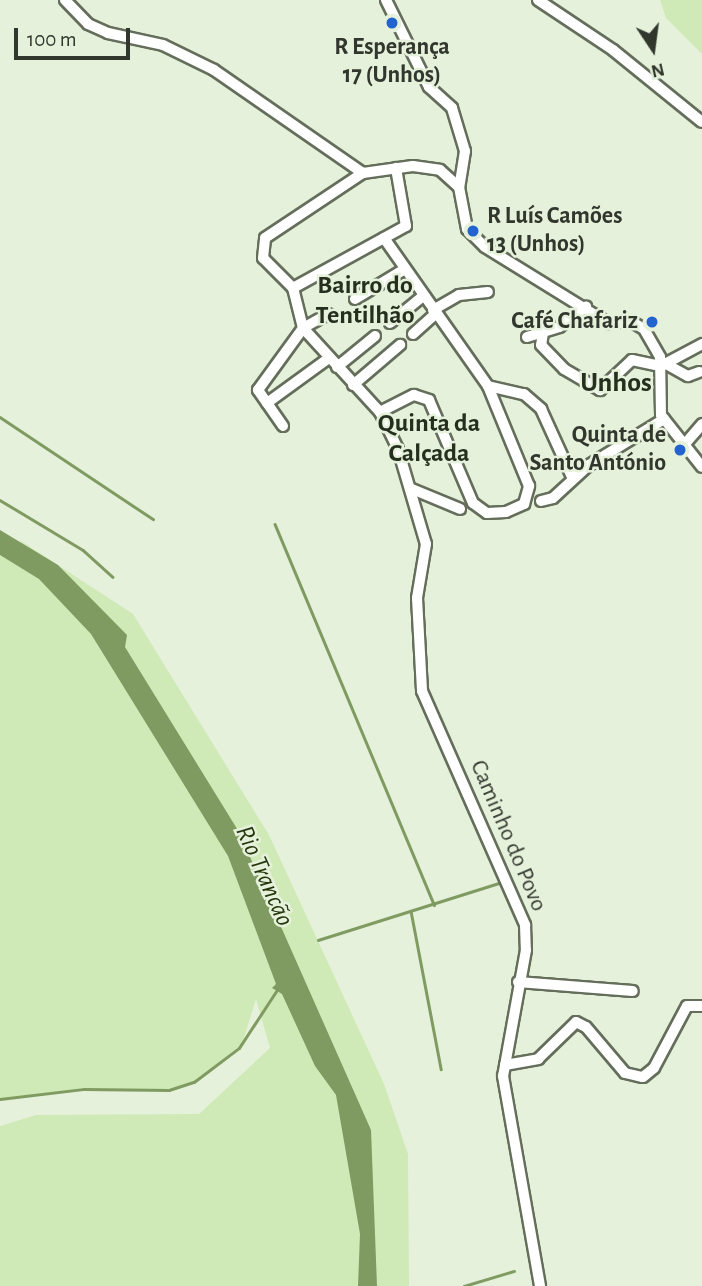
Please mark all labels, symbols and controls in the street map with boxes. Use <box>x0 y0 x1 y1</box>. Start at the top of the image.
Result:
scale bar <box>18 14 133 58</box>
north arrow <box>618 14 688 84</box>
marker: R Esperança 17 (Unhos) <box>384 15 400 31</box>
text: 100 m <box>27 29 77 50</box>
place label: R Esperança 17 (Unhos) <box>334 34 450 90</box>
text: N <box>649 59 666 81</box>
place label: R Luís Camões 13 (Unhos) <box>487 203 622 259</box>
marker: R Luís Camões 13 (Unhos) <box>465 223 481 239</box>
district label: Bairro do Tentilhão <box>315 270 415 332</box>
place label: Café Chafariz <box>511 308 638 336</box>
marker: Café Chafariz <box>644 314 660 330</box>
district label: Unhos <box>580 366 652 400</box>
district label: Quinta da Calçada <box>378 408 480 470</box>
place label: Quinta de Santo António <box>529 422 666 478</box>
marker: Quinta de Santo António <box>672 442 688 458</box>
street label: Caminho do Povo <box>463 756 553 916</box>
water label: Rio Trancão <box>228 821 300 931</box>

